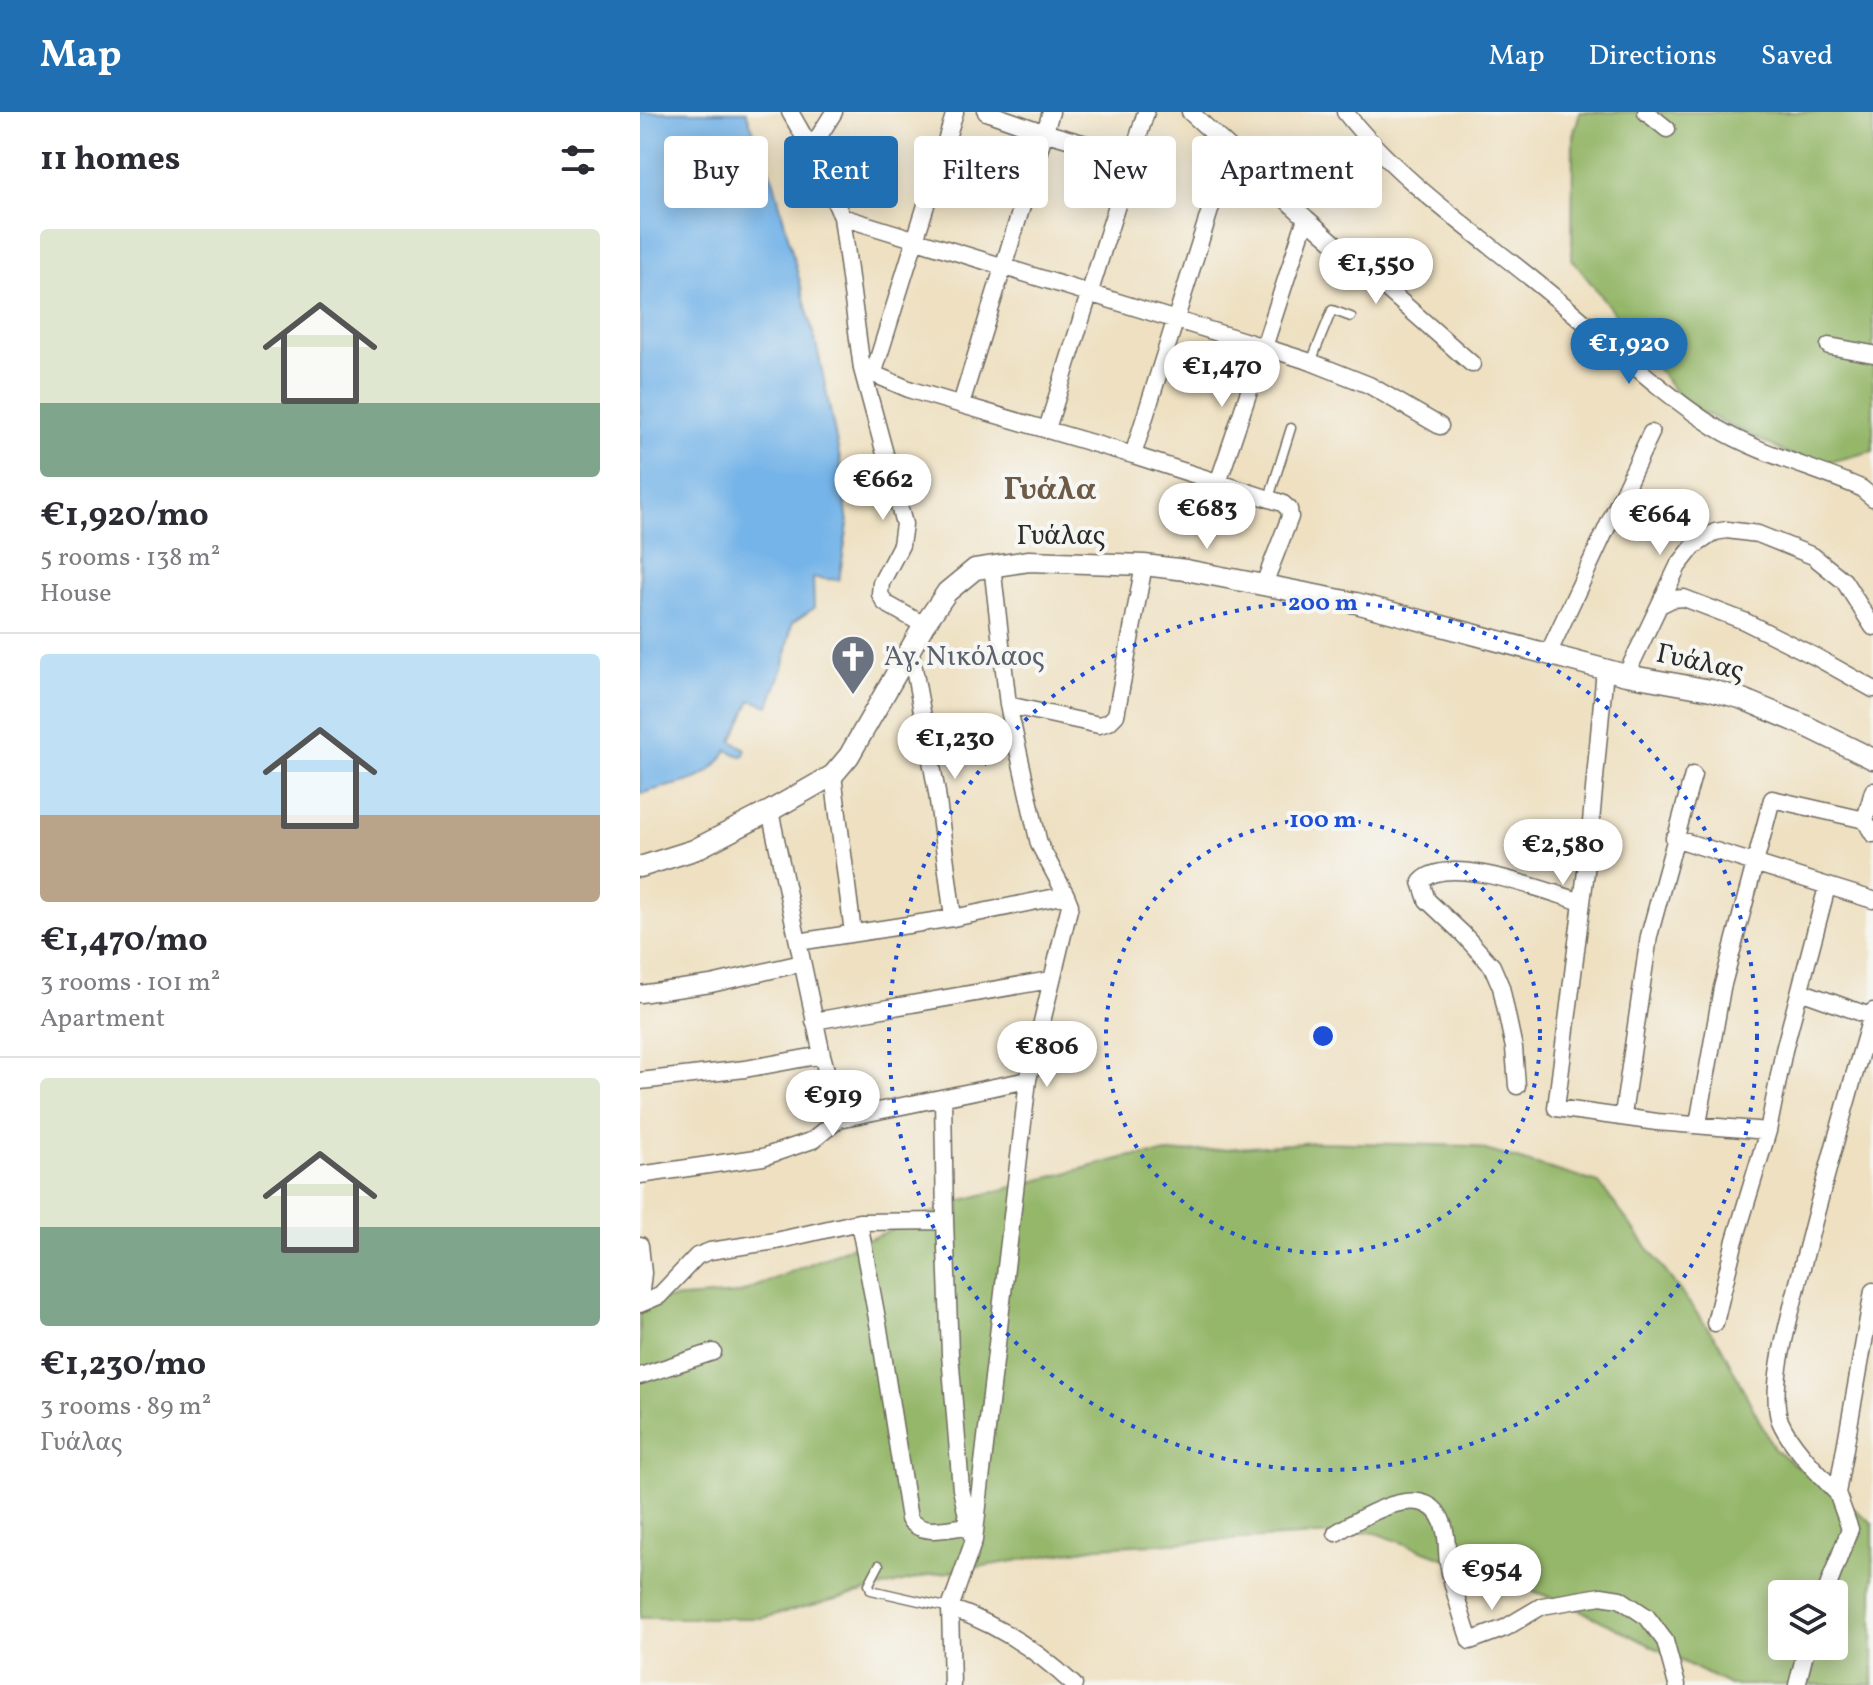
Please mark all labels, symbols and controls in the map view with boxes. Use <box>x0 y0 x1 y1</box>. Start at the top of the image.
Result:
text: Map <box>40 30 121 83</box>
text: Map <box>1489 37 1545 76</box>
text: Directions <box>1589 37 1717 76</box>
text: Saved <box>1761 37 1833 76</box>
chip: Buy <box>664 136 768 208</box>
chip: Rent <box>784 136 898 208</box>
chip: Filters <box>914 136 1048 208</box>
chip: New <box>1064 136 1176 208</box>
chip: Apartment <box>1192 136 1382 208</box>
text: 11 homes <box>40 137 180 184</box>
icon: filters <box>556 138 600 182</box>
pin: €1,550 <box>1311 238 1441 306</box>
text: €1,550 <box>1337 246 1415 282</box>
icon: home <box>248 281 392 425</box>
pin: €1,920 <box>1564 318 1694 386</box>
text: €1,920 <box>1589 326 1669 362</box>
pin: €1,470 <box>1157 341 1287 409</box>
text: €1,470 <box>1182 349 1262 385</box>
pin: €662 <box>836 454 930 522</box>
text: €662 <box>852 462 914 498</box>
district label: Γυάλα <box>1003 469 1097 513</box>
pin: €683 <box>1160 483 1254 551</box>
pin: €664 <box>1613 489 1707 557</box>
text: €683 <box>1177 491 1237 527</box>
text: €1,920/mo <box>40 493 209 540</box>
text: €664 <box>1628 497 1692 533</box>
street label: Γυάλας <box>1017 517 1105 556</box>
text: 5 rooms · 138 m² <box>40 540 220 576</box>
text: House <box>40 576 112 612</box>
text: 200 m <box>1288 587 1358 621</box>
church icon: Άγ. Νικόλαος <box>829 633 877 696</box>
street label: Γυάλας <box>1653 635 1747 691</box>
place label: Άγ. Νικόλαος <box>884 638 1045 677</box>
icon: home <box>248 706 392 850</box>
pin: €1,230 <box>890 713 1020 781</box>
text: €1,230 <box>915 721 995 757</box>
text: 100 m <box>1289 804 1357 838</box>
pin: €2,580 <box>1498 819 1628 887</box>
text: €2,580 <box>1522 827 1604 863</box>
text: €1,470/mo <box>40 918 208 965</box>
text: 3 rooms · 101 m² <box>40 965 220 1001</box>
text: Apartment <box>40 1001 165 1037</box>
pin: €806 <box>1000 1021 1094 1089</box>
centre of rings <box>1309 1022 1337 1050</box>
text: €806 <box>1015 1029 1079 1065</box>
pin: €919 <box>786 1070 880 1138</box>
text: €919 <box>804 1078 862 1114</box>
icon: home <box>248 1130 392 1274</box>
text: €1,230/mo <box>40 1342 206 1389</box>
text: 3 rooms · 89 m² <box>40 1389 211 1425</box>
text: Γυάλας <box>40 1425 122 1461</box>
pin: €954 <box>1445 1544 1539 1612</box>
text: €954 <box>1461 1552 1523 1588</box>
map controls <box>1768 1580 1848 1660</box>
button: layers <box>1768 1580 1848 1660</box>

